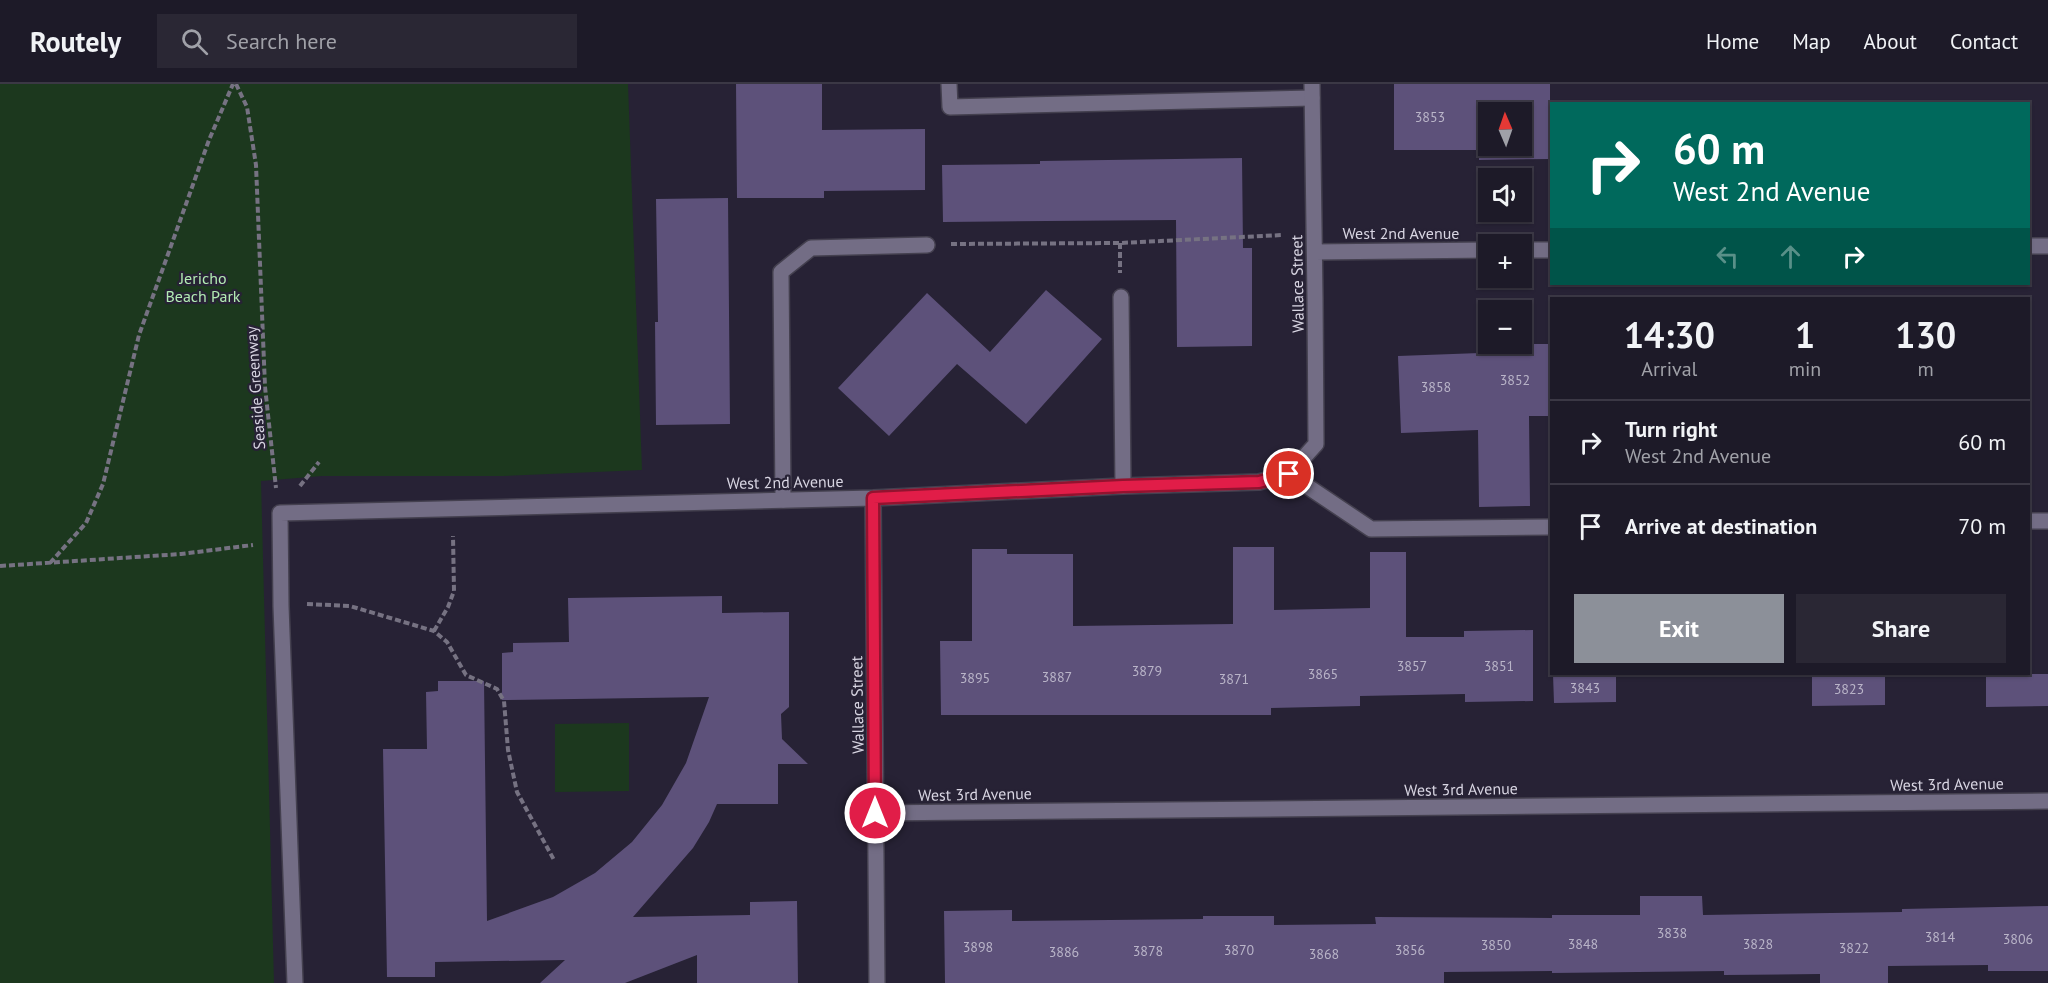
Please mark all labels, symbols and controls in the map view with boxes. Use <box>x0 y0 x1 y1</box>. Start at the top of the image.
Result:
search box <box>157 14 577 68</box>
text: Routely <box>30 23 121 60</box>
icon: search <box>178 25 211 58</box>
text: Search here <box>226 27 337 55</box>
text: Home <box>1706 28 1759 55</box>
text: Map <box>1792 28 1831 55</box>
text: About <box>1864 28 1917 55</box>
text: Contact <box>1950 28 2018 55</box>
north arrow <box>1478 102 1532 156</box>
map controls <box>1478 102 1532 354</box>
house number: 3853 <box>1415 108 1445 126</box>
text: 60 m <box>1673 121 1765 176</box>
icon: right <box>1574 126 1652 204</box>
button: sound <box>1478 168 1532 222</box>
text: West 2nd Avenue <box>1673 174 1870 208</box>
street label: West 2nd Avenue <box>1343 223 1459 243</box>
street label: Wallace Street <box>1286 234 1308 333</box>
button: + <box>1478 234 1532 288</box>
icon: left <box>1711 240 1744 273</box>
icon: ahead <box>1774 240 1807 273</box>
icon: right <box>1837 240 1870 273</box>
park label: Jericho Beach Park <box>165 268 241 306</box>
button: − <box>1478 300 1532 354</box>
text: 14:30 <box>1624 311 1715 358</box>
text: 1 <box>1795 311 1815 358</box>
text: 130 <box>1895 311 1956 358</box>
street label: Seaside Greenway <box>241 325 269 450</box>
text: Arrival <box>1641 356 1697 382</box>
text: min <box>1789 356 1821 382</box>
text: m <box>1918 356 1934 382</box>
house number: 3852 <box>1500 371 1530 389</box>
house number: 3858 <box>1421 378 1451 396</box>
text: Turn right <box>1625 415 1717 443</box>
icon: right <box>1574 426 1607 459</box>
text: 60 m <box>1958 428 2006 456</box>
text: West 2nd Avenue <box>1625 443 1771 469</box>
pin <box>1263 448 1314 499</box>
icon: arrive <box>1272 457 1305 490</box>
street label: West 2nd Avenue <box>726 471 844 493</box>
icon: arrive <box>1574 510 1607 543</box>
text: Arrive at destination <box>1625 512 1817 540</box>
text: 70 m <box>1958 512 2006 540</box>
button: Exit <box>1574 594 1784 663</box>
button: Share <box>1796 594 2006 663</box>
street label: Wallace Street <box>846 655 868 754</box>
house number: 3857 <box>1397 657 1427 675</box>
house number: 3851 <box>1484 657 1514 675</box>
house number: 3879 <box>1132 662 1162 680</box>
house number: 3865 <box>1308 665 1338 683</box>
house number: 3887 <box>1042 668 1072 686</box>
house number: 3895 <box>960 669 990 687</box>
house number: 3871 <box>1219 670 1249 688</box>
house number: 3843 <box>1570 679 1600 697</box>
house number: 3823 <box>1834 680 1864 698</box>
street label: West 3rd Avenue <box>1890 773 2004 795</box>
street label: West 3rd Avenue <box>1404 778 1518 800</box>
position arrow <box>843 781 907 845</box>
street label: West 3rd Avenue <box>918 783 1032 805</box>
house number: 3838 <box>1657 924 1687 942</box>
house number: 3814 <box>1925 928 1956 946</box>
house number: 3806 <box>2003 930 2033 948</box>
house number: 3848 <box>1568 935 1598 953</box>
house number: 3828 <box>1743 935 1773 953</box>
house number: 3850 <box>1481 936 1512 954</box>
house number: 3898 <box>963 938 993 956</box>
house number: 3822 <box>1839 939 1869 957</box>
house number: 3870 <box>1224 941 1255 959</box>
house number: 3856 <box>1395 941 1425 959</box>
house number: 3878 <box>1133 942 1163 960</box>
house number: 3886 <box>1049 943 1079 961</box>
house number: 3868 <box>1309 945 1339 963</box>

